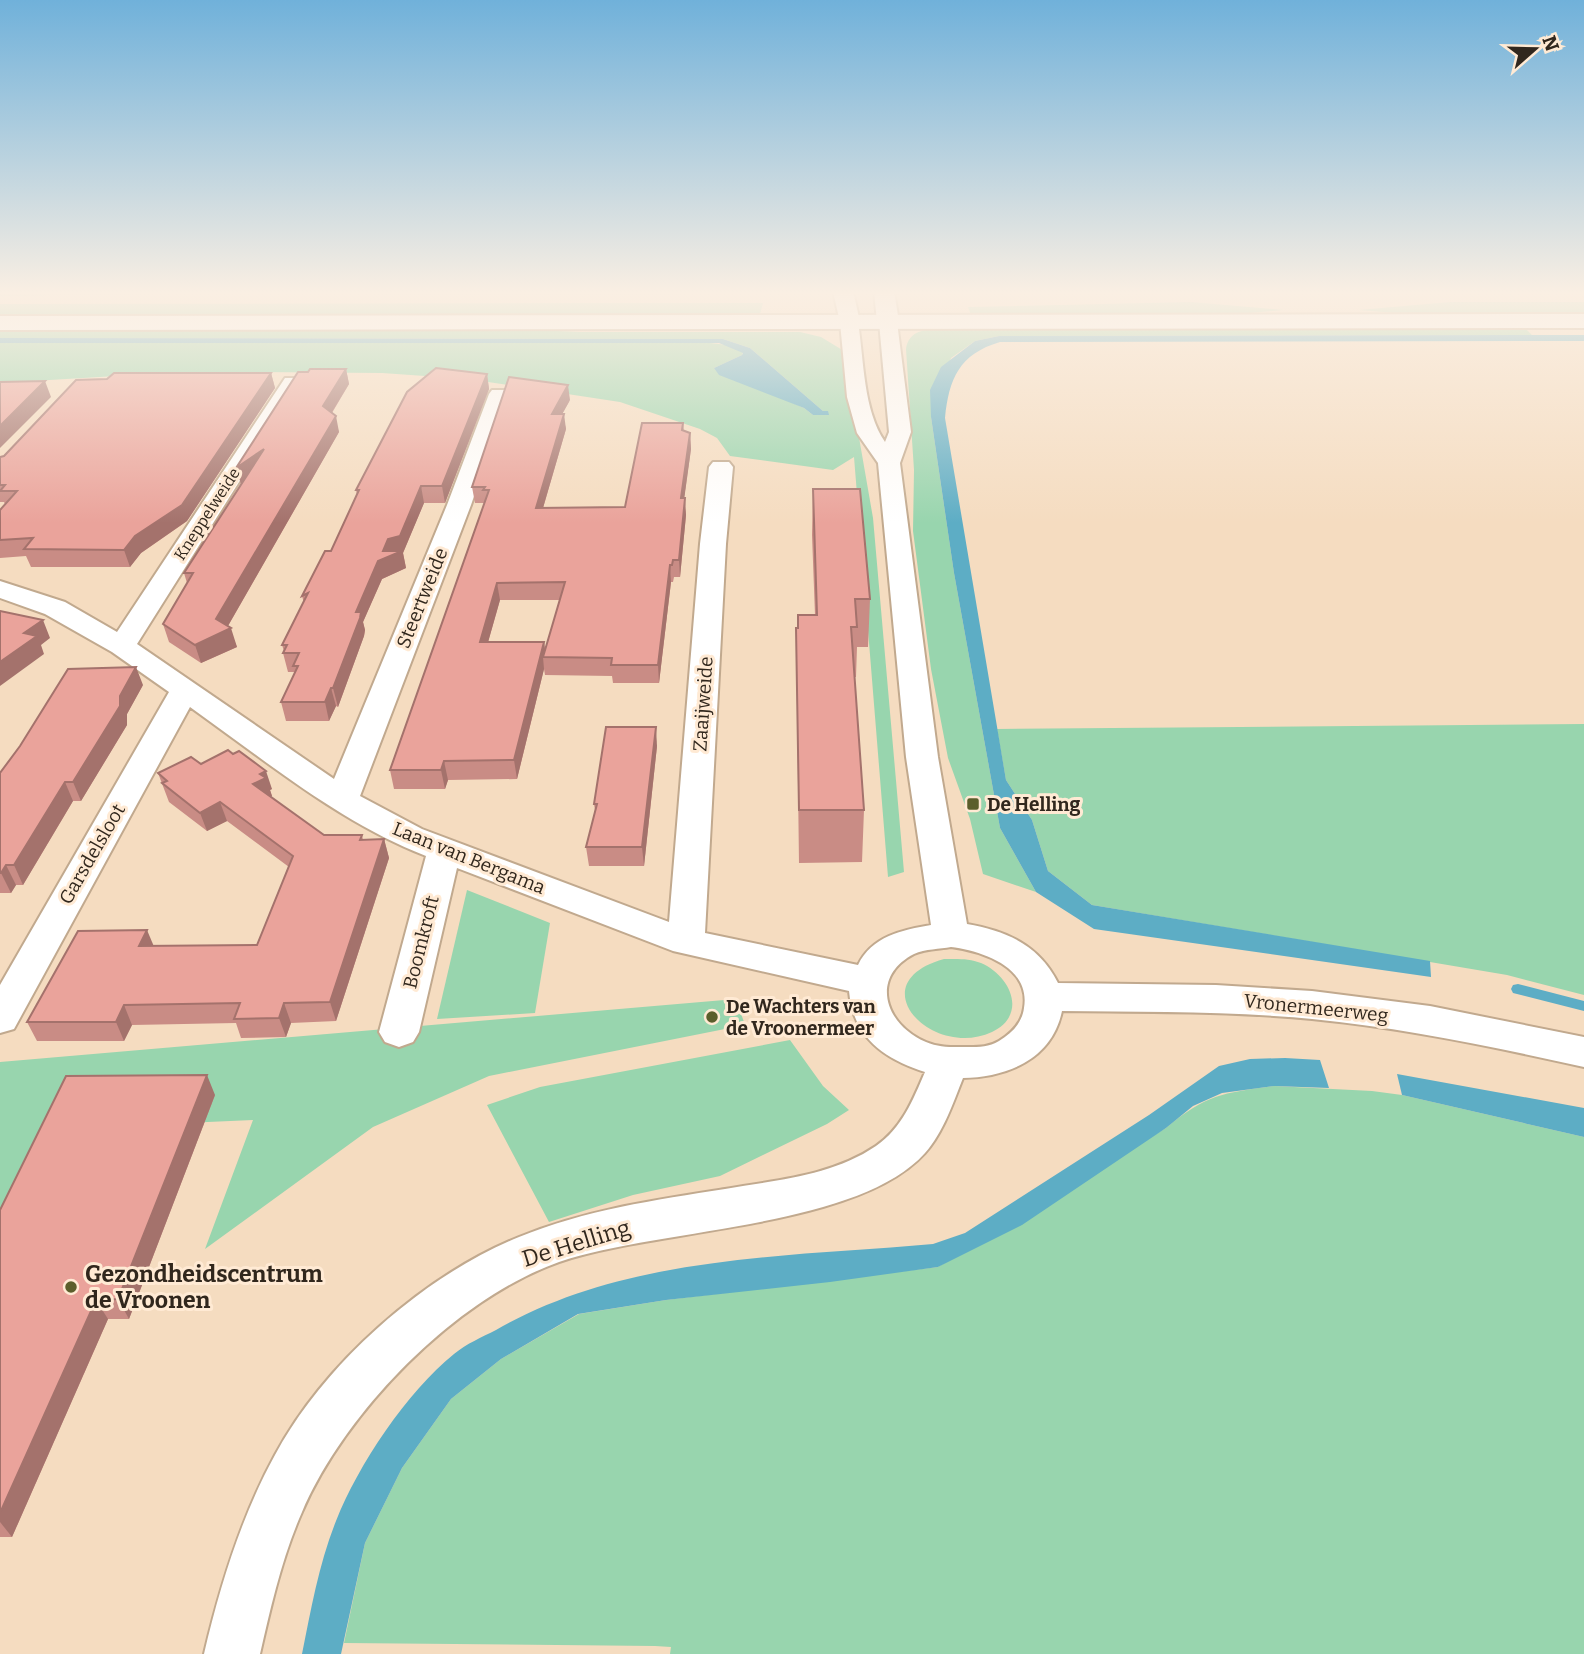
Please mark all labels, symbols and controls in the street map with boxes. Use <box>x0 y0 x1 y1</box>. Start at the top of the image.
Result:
north arrow <box>1500 14 1570 84</box>
text: N <box>1537 33 1564 54</box>
street label: Kneppelweide <box>170 464 244 564</box>
street label: Steertweide <box>391 544 453 652</box>
street label: Zaaijweide <box>688 656 718 752</box>
place label: De Helling <box>987 793 1081 816</box>
marker: De Helling <box>965 796 981 812</box>
street label: Garsdelsloot <box>54 800 130 908</box>
street label: Laan van Bergama <box>389 817 549 899</box>
street label: Boomkroft <box>398 893 444 991</box>
street label: Vronermeerweg <box>1243 989 1390 1027</box>
place label: De Wachters van de Vroonermeer <box>726 995 877 1040</box>
marker: De Wachters van de Vroonermeer <box>704 1009 720 1025</box>
street label: De Helling <box>519 1213 634 1273</box>
place label: Gezondheidscentrum de Vroonen <box>85 1260 323 1314</box>
marker: Gezondheidscentrum de Vroonen <box>63 1279 79 1295</box>

